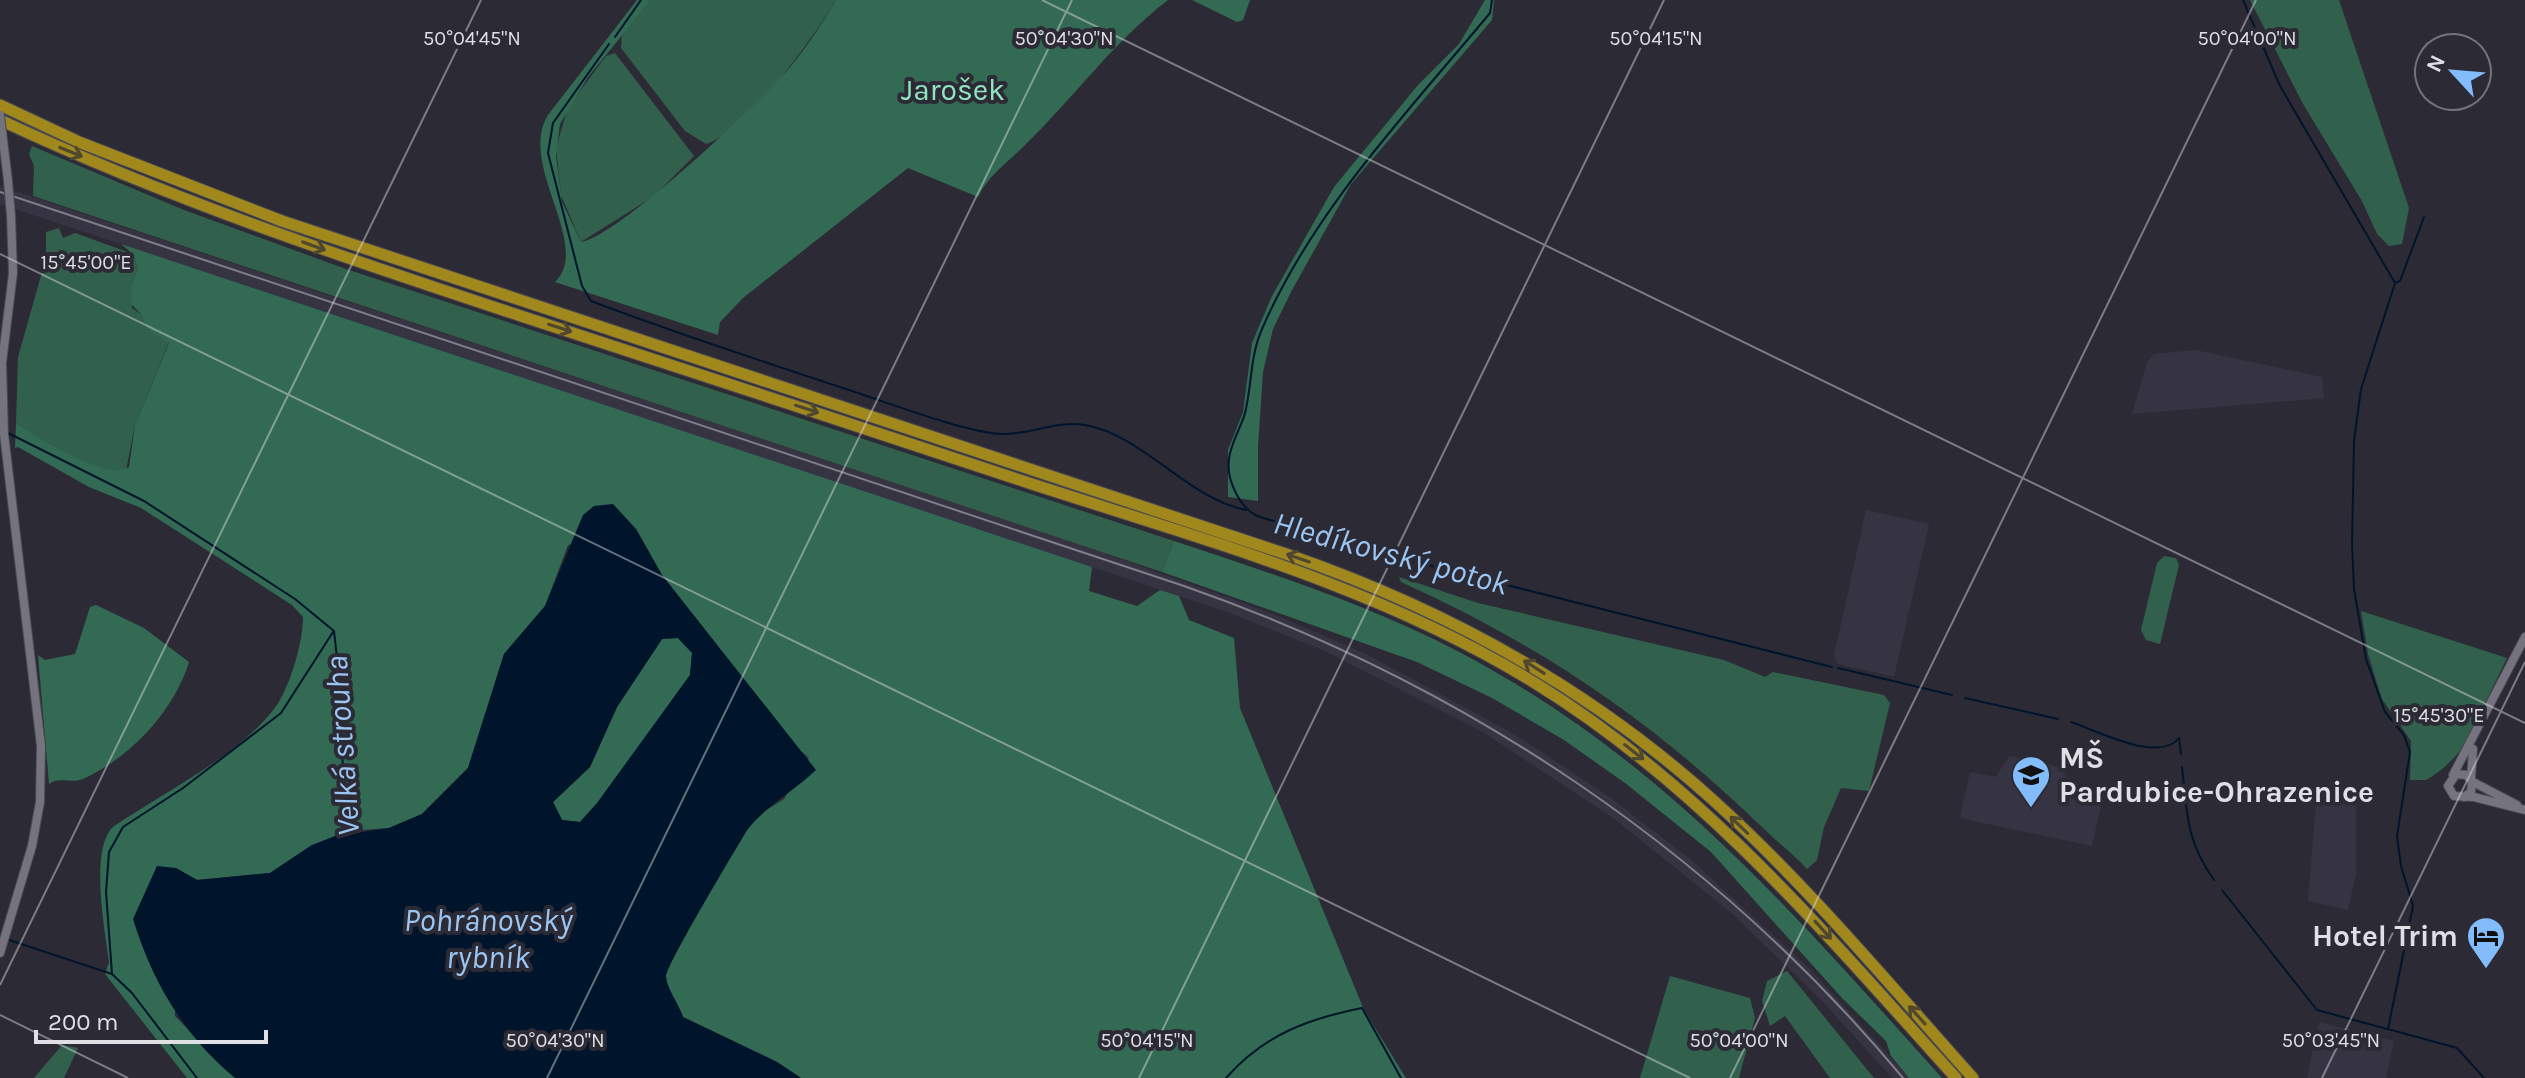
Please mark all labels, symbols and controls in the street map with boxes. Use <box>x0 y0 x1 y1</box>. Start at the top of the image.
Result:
text: 50°04'45"N <box>423 27 521 50</box>
text: 50°04'30"N <box>1014 27 1114 50</box>
text: 50°04'15"N <box>1609 27 1703 50</box>
text: 50°04'00"N <box>2197 27 2297 50</box>
north arrow <box>2413 32 2493 112</box>
text: N <box>2421 51 2451 76</box>
park label: Jarošek <box>901 72 1005 108</box>
one-way arrow <box>58 146 83 161</box>
one-way arrow <box>301 240 325 254</box>
text: 15°45'00"E <box>41 251 131 274</box>
one-way arrow <box>547 322 572 337</box>
one-way arrow <box>794 403 819 418</box>
water label: Hledíkovský potok <box>1269 504 1513 603</box>
one-way arrow <box>1286 550 1311 565</box>
water label: Velká strouha <box>318 654 367 838</box>
one-way arrow <box>1523 659 1546 675</box>
text: 15°45'30"E <box>2394 704 2484 727</box>
place label: MŠ Pardubice-Ohrazenice <box>2059 739 2374 810</box>
one-way arrow <box>1623 743 1644 760</box>
school or university icon: MŠ Pardubice-Ohrazenice <box>2010 754 2052 809</box>
one-way arrow <box>1730 816 1749 835</box>
water label: Pohránovský rybník <box>404 902 573 976</box>
hotel icon: Hotel Trim <box>2465 915 2507 970</box>
place label: Hotel Trim <box>2312 918 2458 954</box>
one-way arrow <box>1813 920 1831 940</box>
scale bar <box>36 994 266 1044</box>
one-way arrow <box>1908 1006 1926 1026</box>
text: 200 m <box>48 1008 119 1036</box>
text: 50°04'30"N <box>505 1029 605 1052</box>
text: 50°04'15"N <box>1100 1029 1194 1052</box>
text: 50°04'00"N <box>1689 1029 1789 1052</box>
text: 50°03'45"N <box>2282 1029 2380 1052</box>

